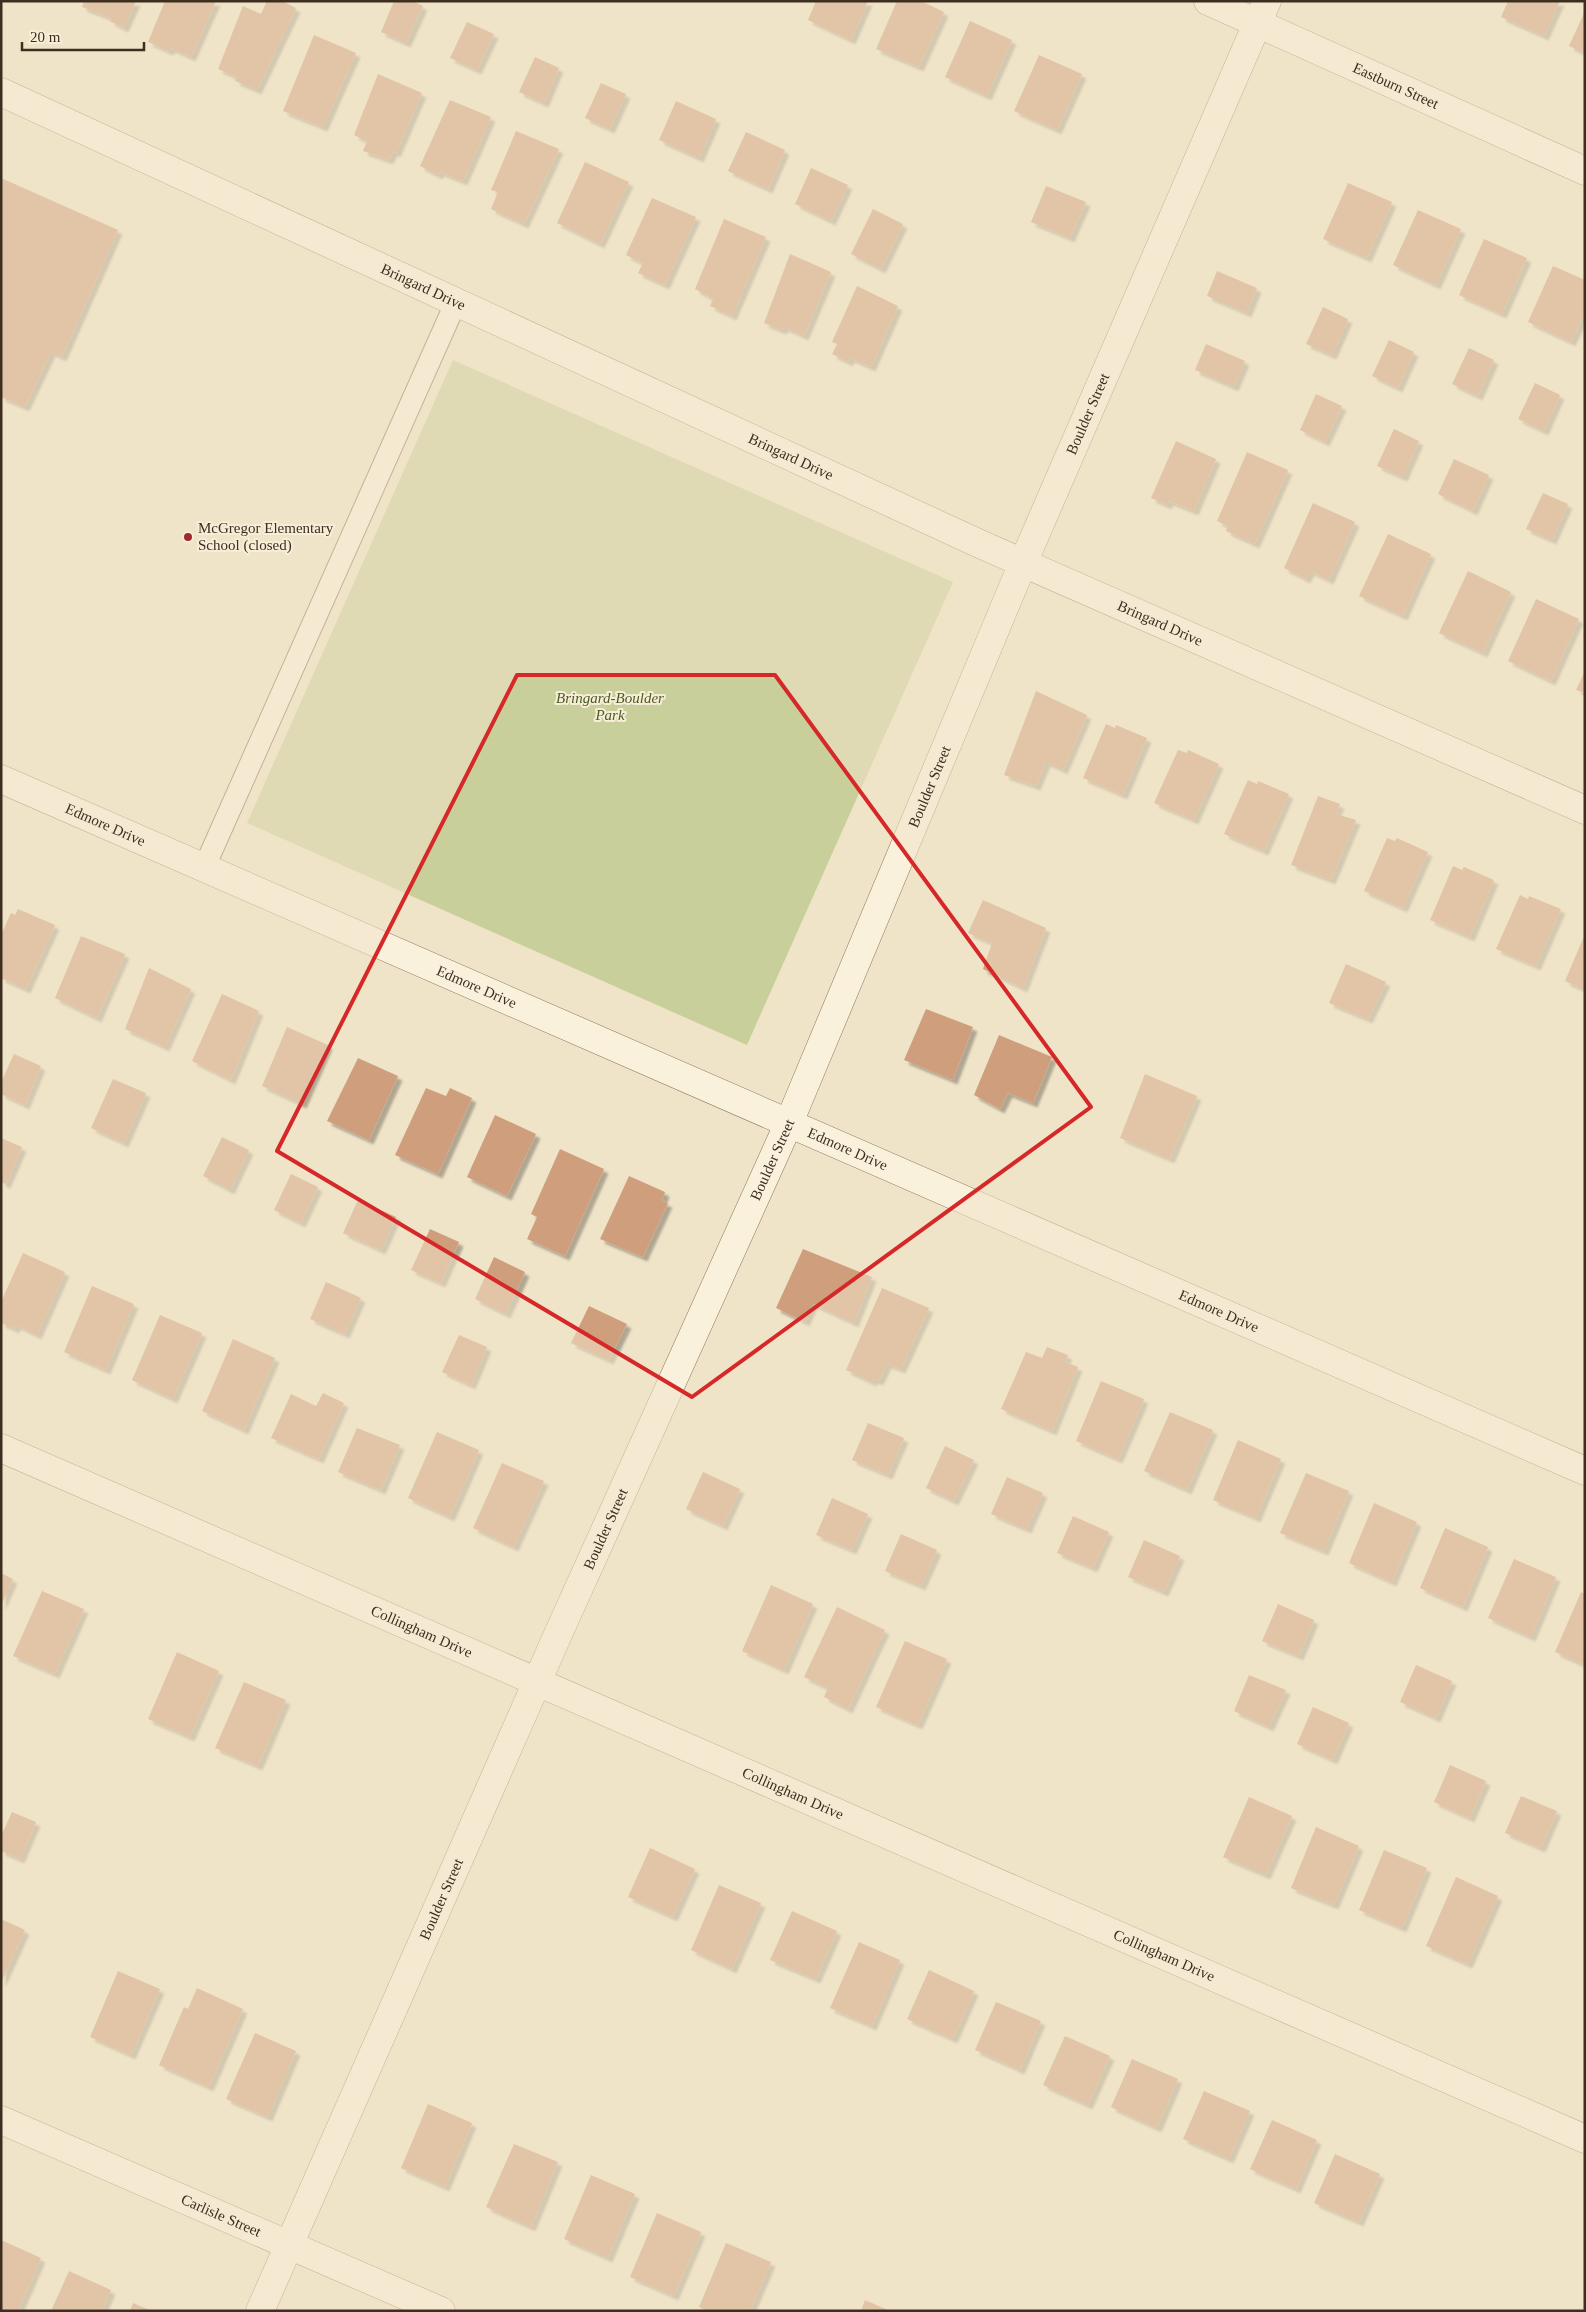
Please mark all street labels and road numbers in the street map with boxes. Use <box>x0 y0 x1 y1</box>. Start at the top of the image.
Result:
street label: Eastburn Street <box>1351 59 1442 112</box>
street label: Bringard Drive <box>378 261 468 313</box>
street label: Boulder Street <box>1063 370 1113 457</box>
street label: Bringard Drive <box>746 430 836 483</box>
street label: Bringard Drive <box>1115 597 1205 649</box>
street label: Boulder Street <box>905 743 954 830</box>
street label: Edmore Drive <box>63 800 148 849</box>
street label: Edmore Drive <box>434 962 519 1011</box>
street label: Boulder Street <box>747 1116 798 1203</box>
street label: Edmore Drive <box>805 1124 890 1173</box>
street label: Edmore Drive <box>1176 1287 1262 1336</box>
street label: Boulder Street <box>580 1485 631 1572</box>
street label: Collingham Drive <box>369 1602 475 1661</box>
street label: Collingham Drive <box>740 1764 846 1823</box>
street label: Boulder Street <box>416 1855 467 1942</box>
street label: Collingham Drive <box>1111 1926 1218 1985</box>
street label: Carlisle Street <box>179 2191 264 2240</box>

